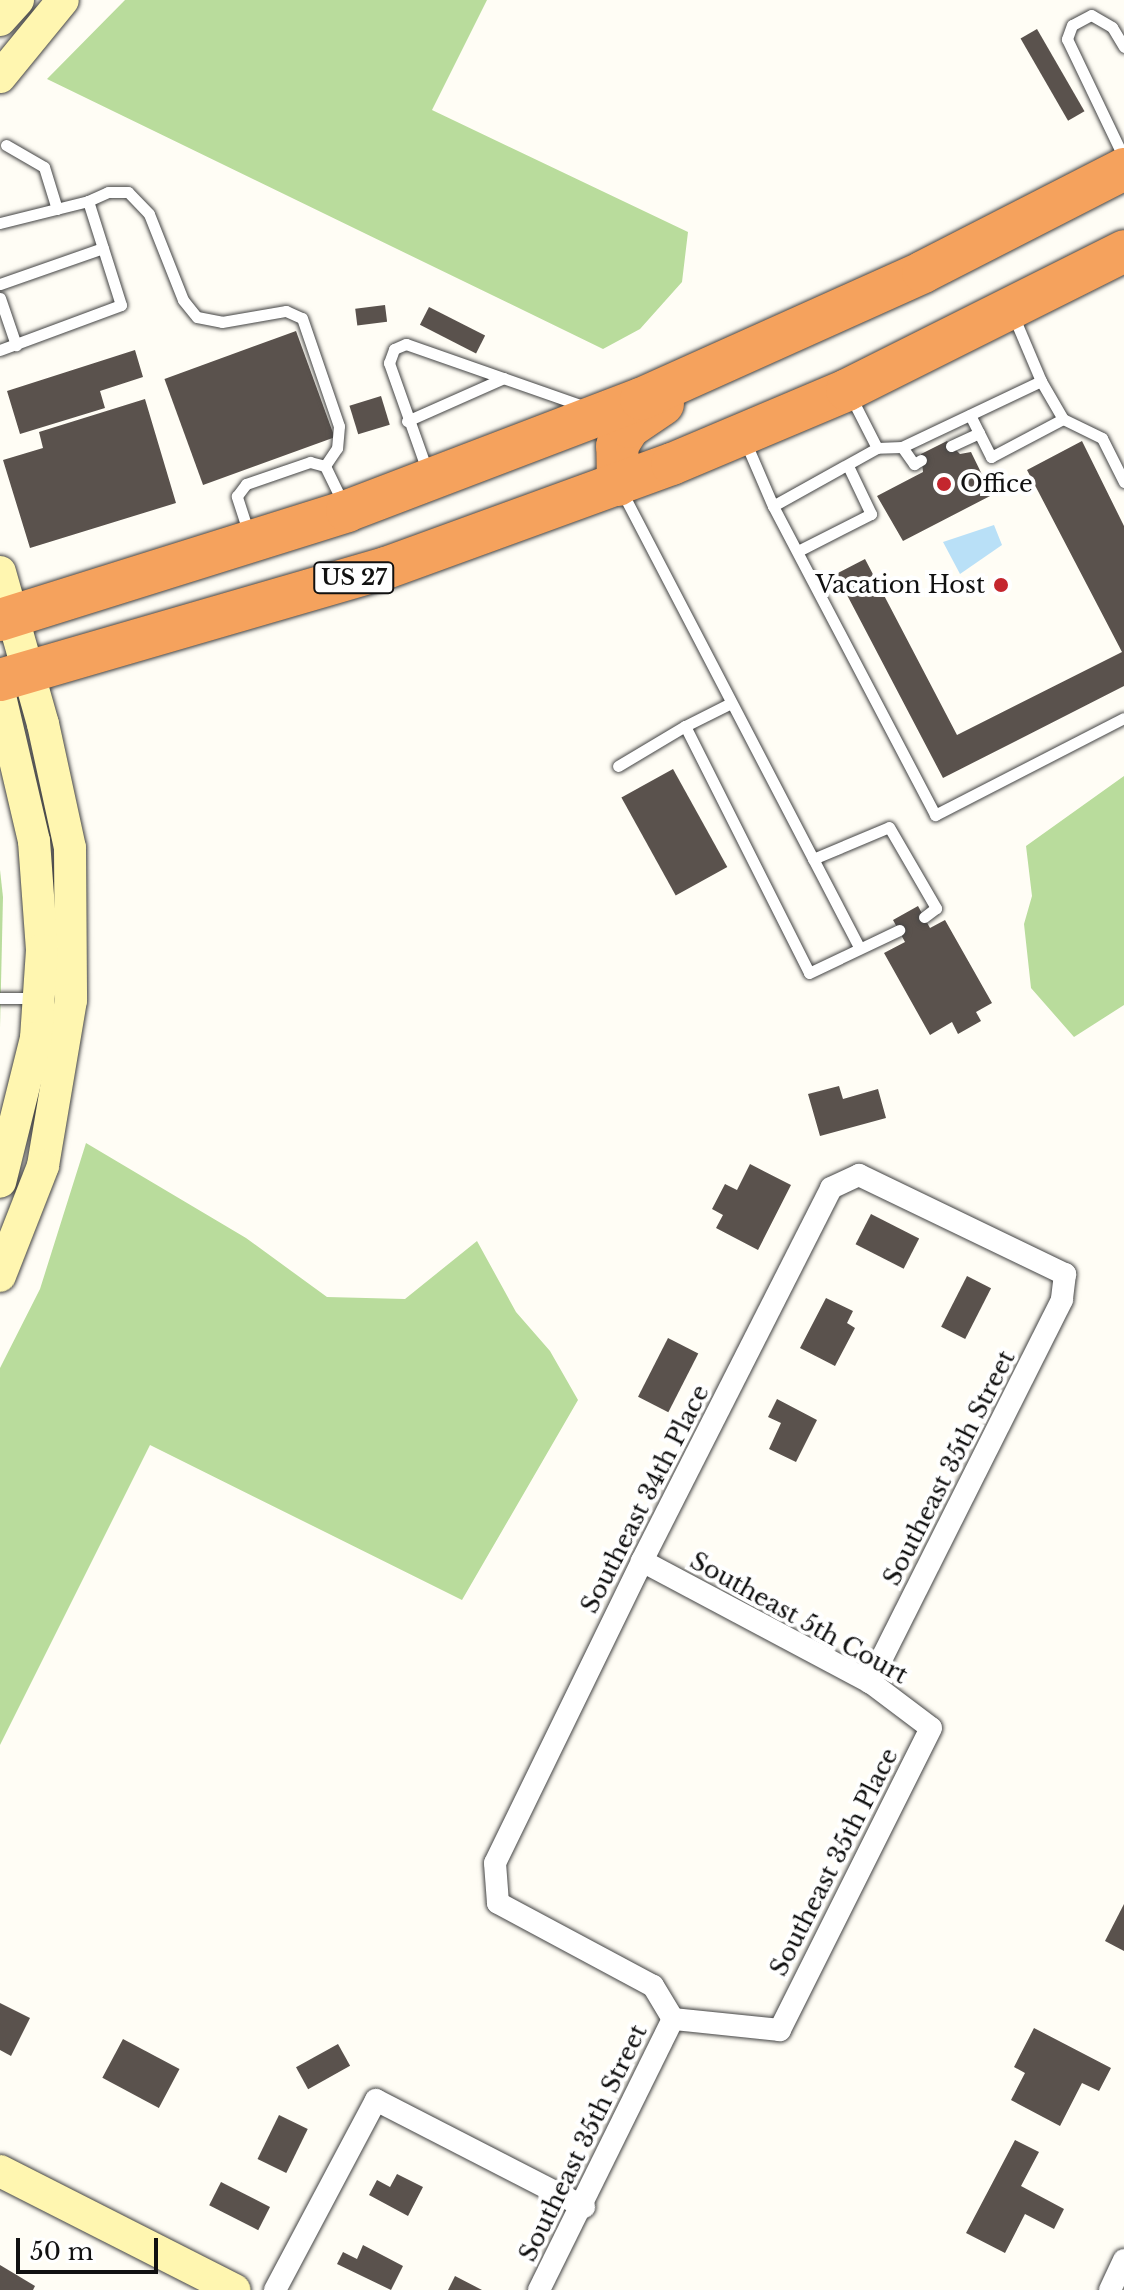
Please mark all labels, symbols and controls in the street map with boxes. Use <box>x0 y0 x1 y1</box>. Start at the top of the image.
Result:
place label: Office <box>960 470 1033 498</box>
marker: Office <box>935 475 953 493</box>
road number: US 27 <box>312 560 396 596</box>
place label: Vacation Host <box>815 571 985 599</box>
marker: Vacation Host <box>992 576 1010 594</box>
street label: Southeast 35th Street <box>877 1346 1021 1590</box>
street label: Southeast 34th Place <box>575 1380 715 1618</box>
street label: Southeast 5th Court <box>685 1546 913 1690</box>
street label: Southeast 35th Place <box>764 1743 904 1981</box>
street label: Southeast 35th Street <box>513 2020 653 2266</box>
scale bar <box>20 2222 162 2272</box>
text: 50 m <box>30 2237 93 2266</box>

